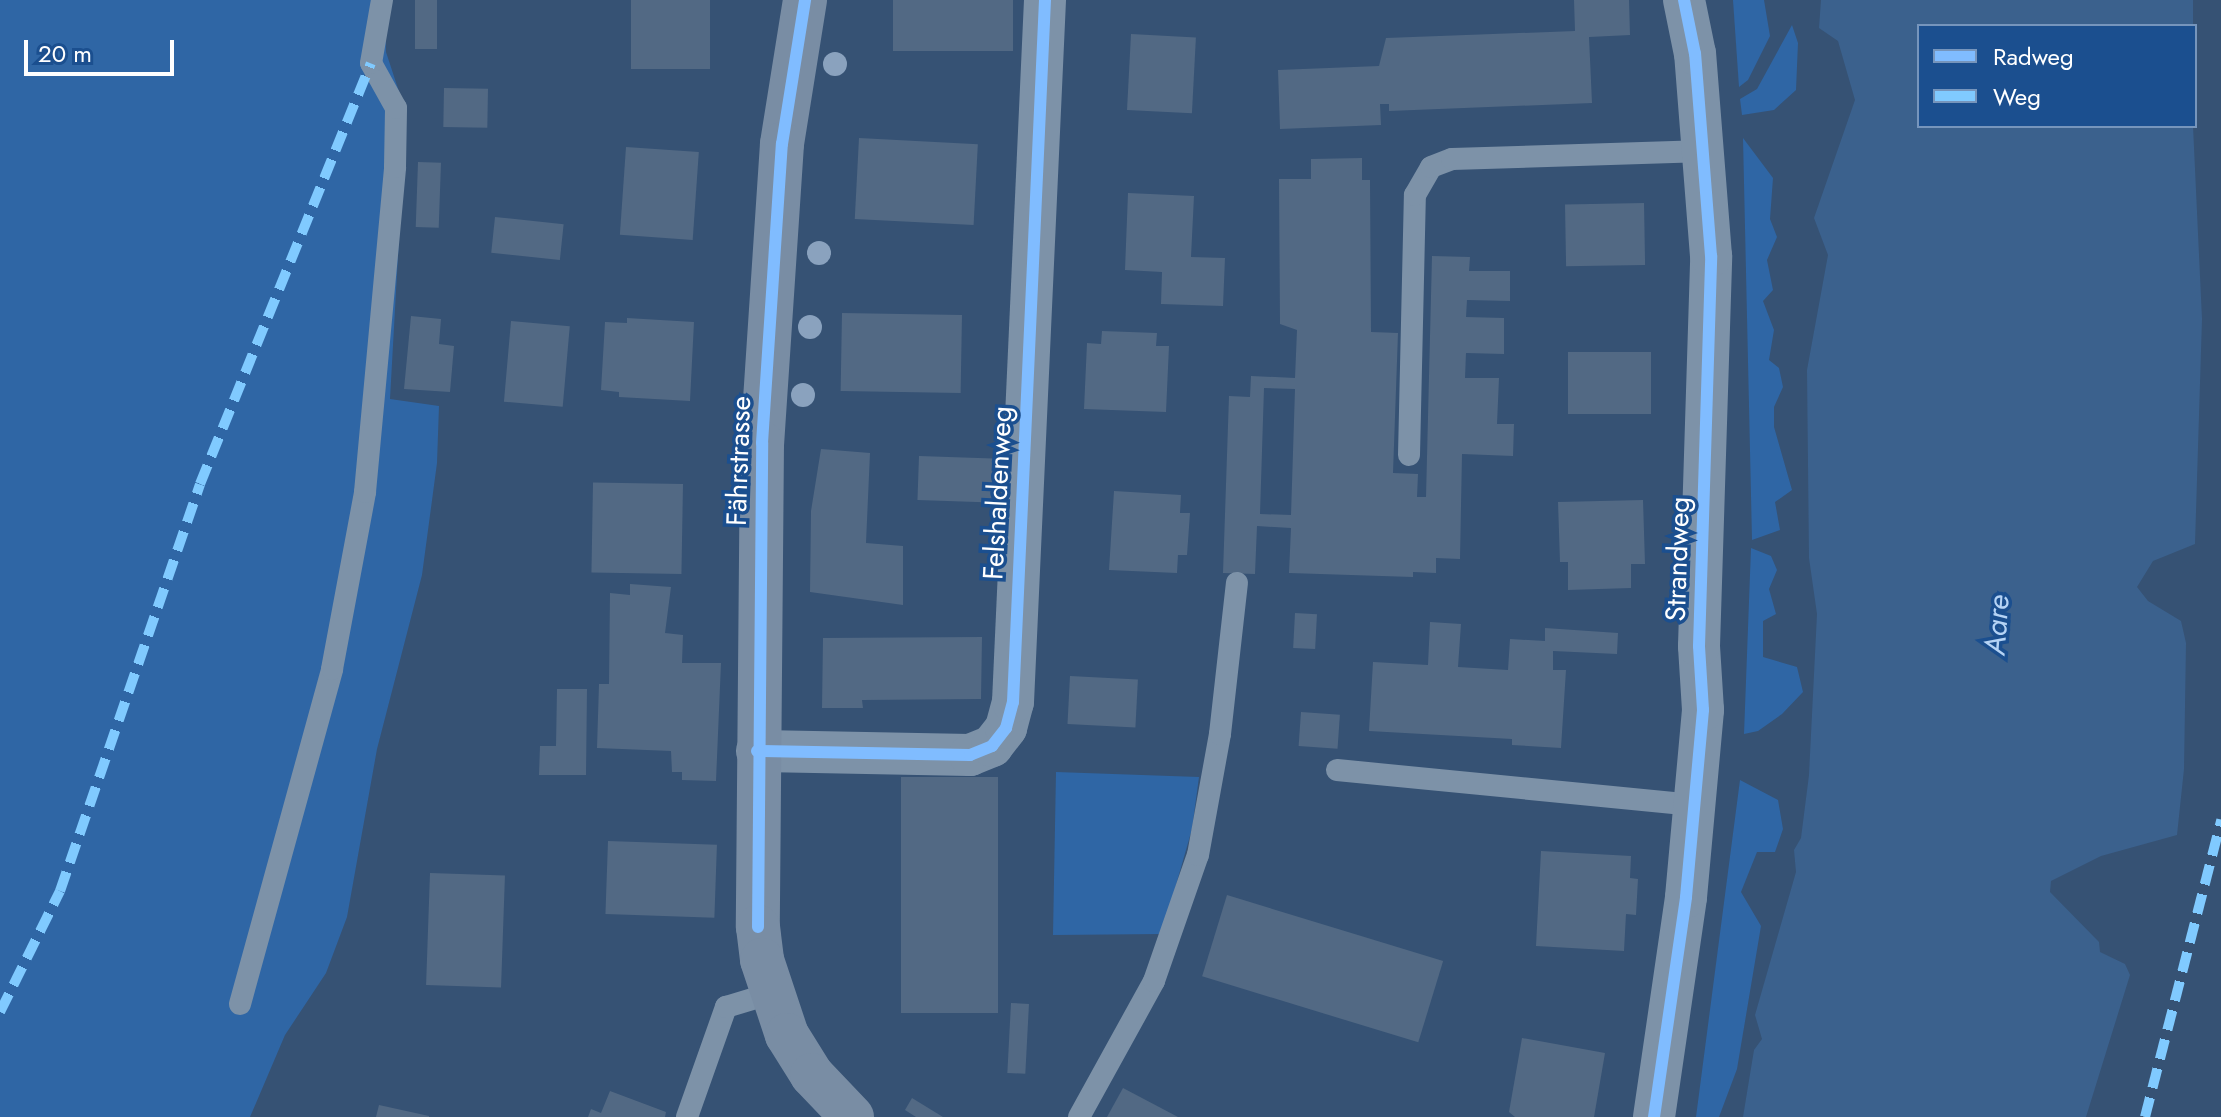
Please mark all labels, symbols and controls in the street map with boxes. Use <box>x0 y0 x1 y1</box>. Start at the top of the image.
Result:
scale bar <box>28 24 178 74</box>
legend <box>1917 24 2197 128</box>
text: 20 m <box>38 36 92 71</box>
text: Radweg <box>1993 39 2074 74</box>
text: Weg <box>1993 79 2041 114</box>
street label: Fährstrasse <box>720 395 758 527</box>
street label: Felshaldenweg <box>977 405 1019 581</box>
street label: Strandweg <box>1659 496 1697 622</box>
water label: Aare <box>1977 594 2017 656</box>

